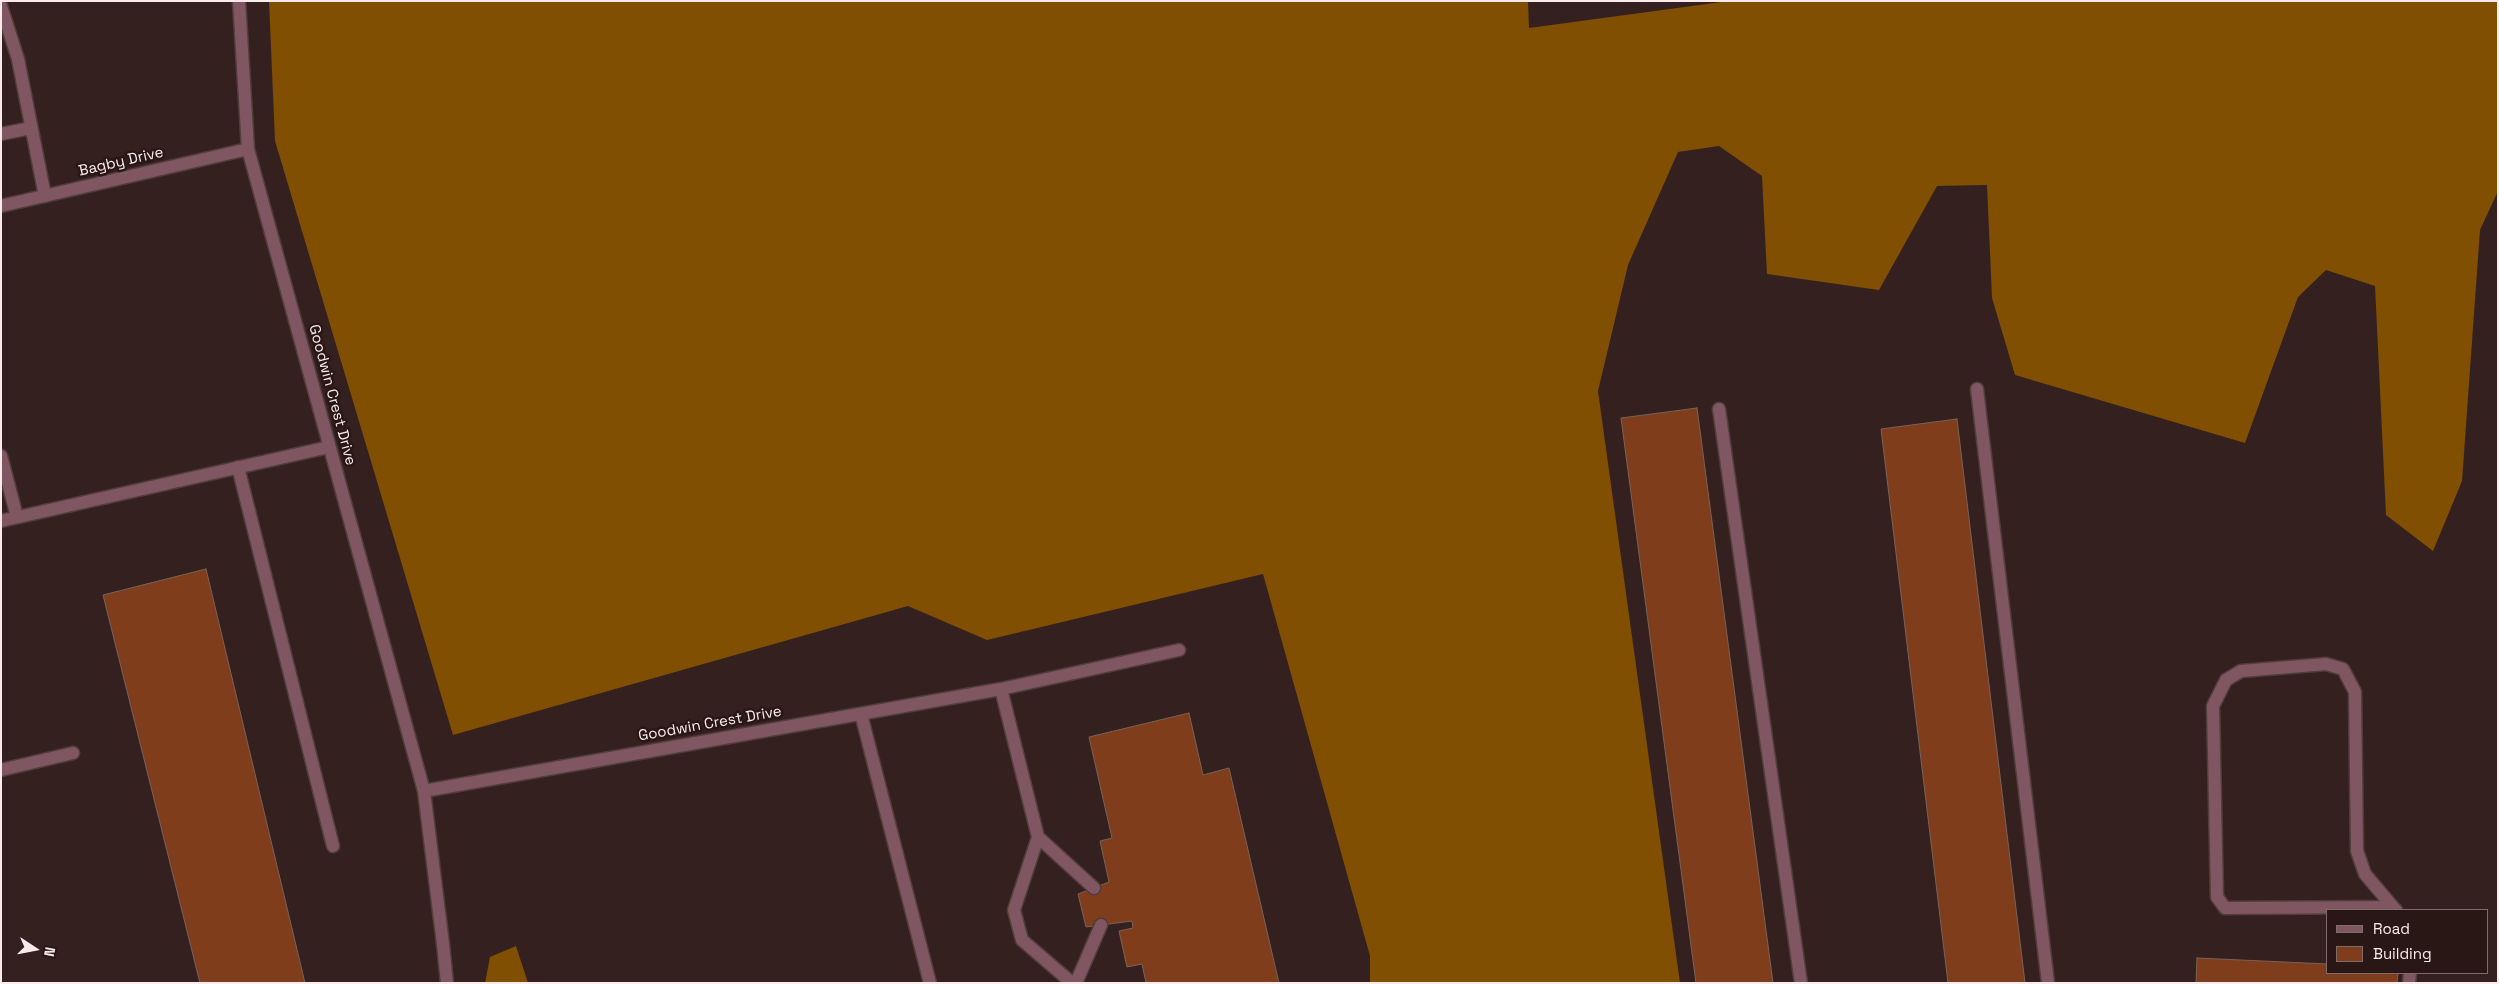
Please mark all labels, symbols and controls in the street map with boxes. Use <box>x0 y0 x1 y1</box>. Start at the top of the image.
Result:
street label: Bagby Drive <box>77 143 165 181</box>
street label: Goodwin Crest Drive <box>305 323 359 467</box>
street label: Goodwin Crest Drive <box>637 703 783 745</box>
legend <box>2326 909 2489 974</box>
text: Road <box>2373 919 2410 938</box>
north arrow <box>10 924 60 974</box>
text: Building <box>2373 944 2432 963</box>
text: N <box>40 946 59 958</box>

